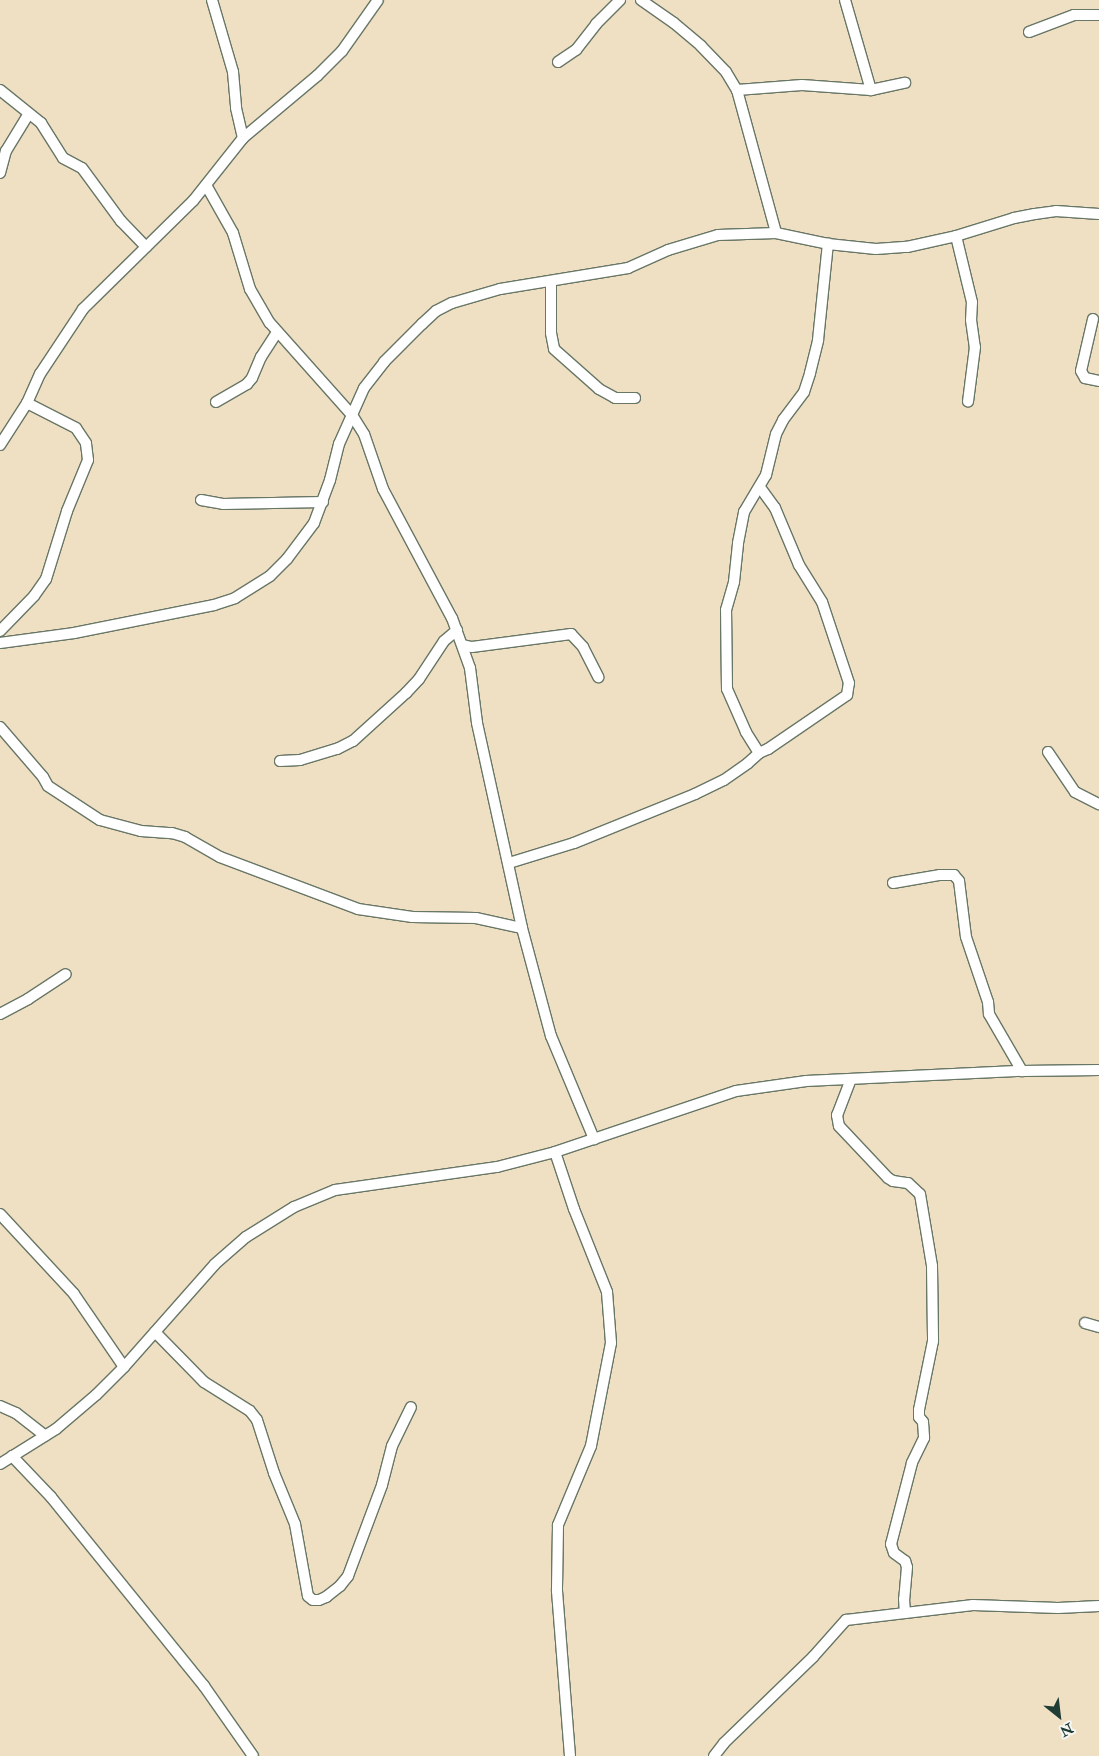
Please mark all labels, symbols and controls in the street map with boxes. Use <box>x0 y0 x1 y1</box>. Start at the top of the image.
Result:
north arrow <box>1034 1691 1084 1741</box>
text: N <box>1057 1719 1076 1740</box>

